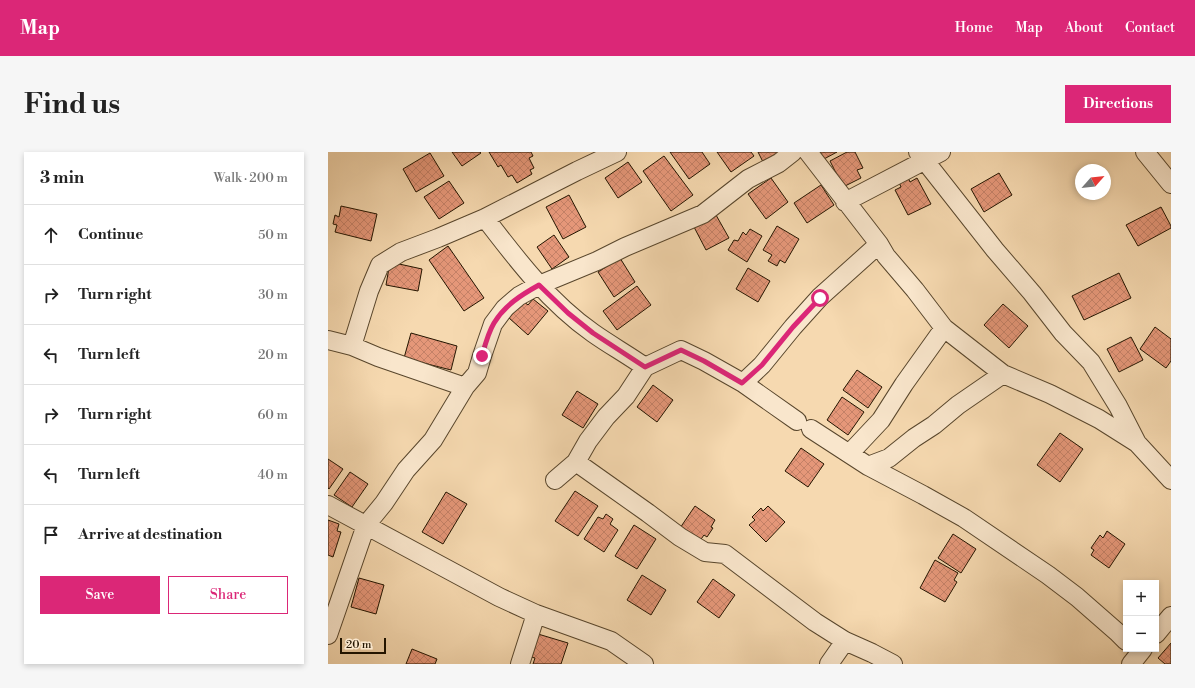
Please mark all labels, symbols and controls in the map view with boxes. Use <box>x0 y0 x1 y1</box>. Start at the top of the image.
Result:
text: Map <box>20 16 60 40</box>
text: Home <box>955 19 993 37</box>
text: Map <box>1015 19 1043 37</box>
text: About <box>1065 19 1103 37</box>
text: Contact <box>1125 19 1175 37</box>
button: Directions <box>1065 85 1171 123</box>
text: Find us <box>24 87 120 122</box>
north arrow <box>1075 164 1111 200</box>
text: 3 min <box>40 167 84 189</box>
text: Walk · 200 m <box>214 170 288 186</box>
icon: ahead <box>40 224 62 246</box>
text: Continue <box>78 225 143 244</box>
text: 50 m <box>258 227 288 243</box>
icon: right <box>40 284 62 306</box>
text: Turn right <box>78 285 152 304</box>
text: 30 m <box>258 287 288 303</box>
route start <box>811 289 829 307</box>
icon: left <box>40 344 62 366</box>
text: Turn left <box>78 345 140 364</box>
text: 20 m <box>258 347 288 363</box>
route end <box>473 347 491 365</box>
icon: right <box>40 404 62 426</box>
text: Turn right <box>78 405 152 424</box>
text: 60 m <box>257 407 288 423</box>
icon: left <box>40 464 62 486</box>
text: Turn left <box>78 465 140 484</box>
text: 40 m <box>258 467 288 483</box>
icon: arrive <box>40 524 62 546</box>
text: Arrive at destination <box>78 525 222 544</box>
button: Save <box>40 576 160 614</box>
button: Share <box>168 576 288 614</box>
map controls <box>1123 580 1159 652</box>
button: + <box>1123 580 1159 616</box>
button: − <box>1123 616 1159 652</box>
scale bar <box>340 636 386 655</box>
text: 20 m <box>346 638 371 652</box>

